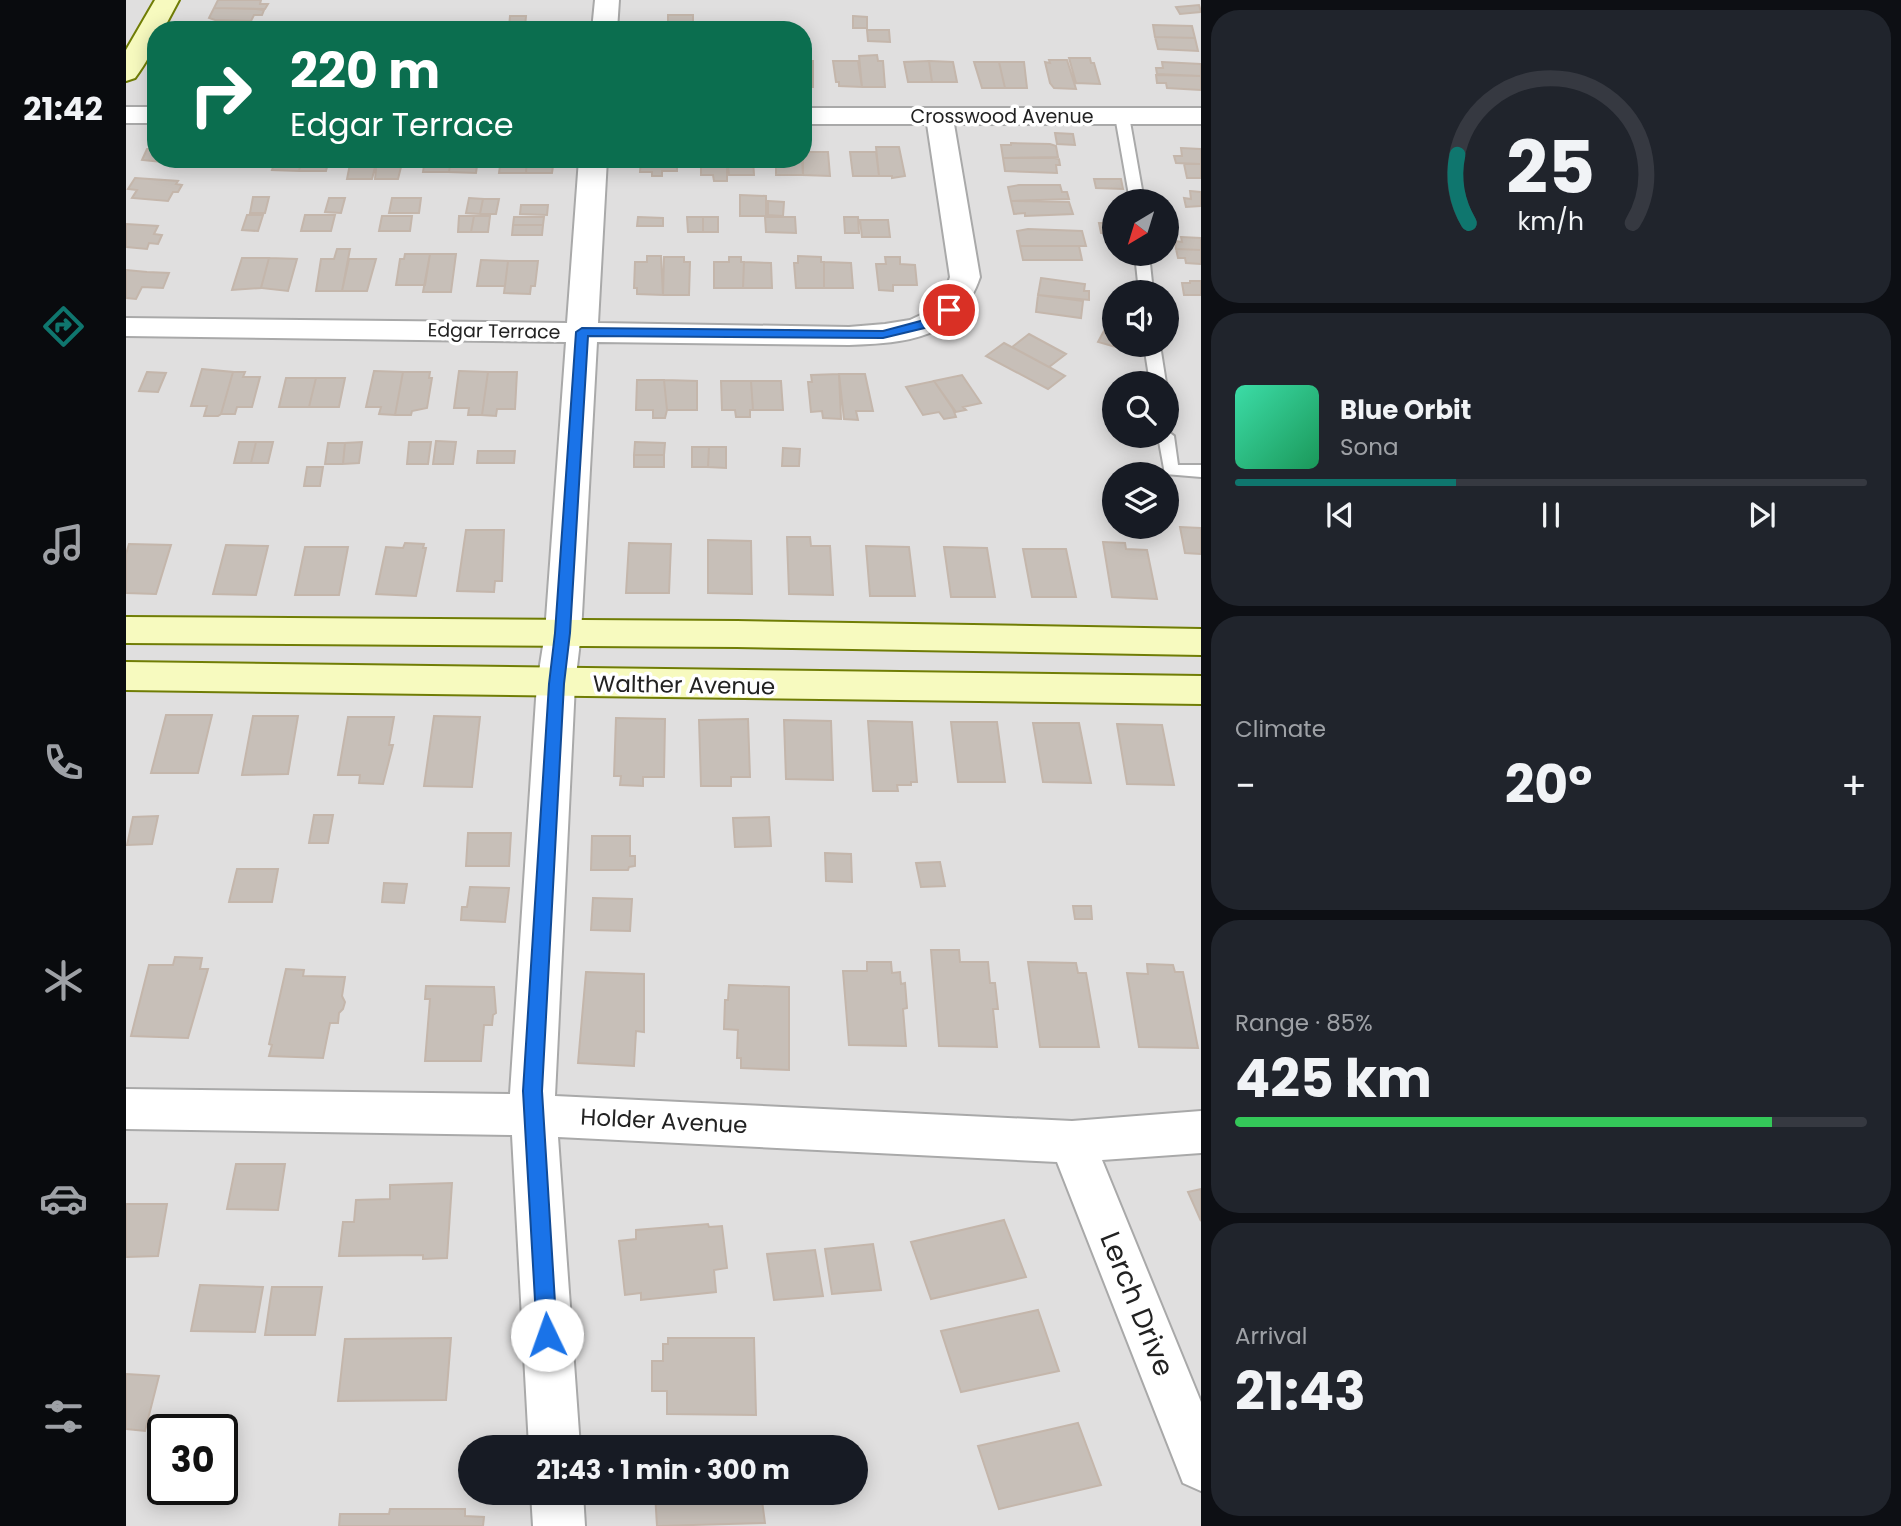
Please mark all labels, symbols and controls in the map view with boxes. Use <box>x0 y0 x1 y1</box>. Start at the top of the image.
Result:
text: 220 m <box>290 37 440 105</box>
icon: right <box>175 49 266 140</box>
text: 21:42 <box>23 86 103 131</box>
text: Edgar Terrace <box>290 102 514 147</box>
street label: Crosswood Avenue <box>911 103 1093 130</box>
text: 25 <box>1507 117 1595 218</box>
north arrow <box>1102 189 1180 266</box>
map controls <box>1102 189 1179 539</box>
text: km/h <box>1518 203 1584 238</box>
pin <box>919 280 979 340</box>
button: sound <box>1102 280 1179 357</box>
icon: arrive <box>930 291 968 329</box>
icon: directions <box>39 302 88 351</box>
street label: Edgar Terrace <box>427 316 561 346</box>
button: search <box>1102 371 1179 448</box>
text: Blue Orbit <box>1340 392 1471 428</box>
text: Sona <box>1340 431 1399 463</box>
button: layers <box>1102 462 1179 539</box>
icon: previous <box>1321 496 1359 534</box>
icon: pause <box>1532 496 1570 534</box>
icon: next <box>1743 496 1781 534</box>
icon: music <box>39 520 88 569</box>
street label: Walther Avenue <box>593 667 775 703</box>
text: Climate <box>1235 713 1326 745</box>
icon: phone <box>39 738 88 787</box>
text: 20° <box>1505 748 1592 821</box>
text: − <box>1235 759 1256 812</box>
text: + <box>1841 759 1867 812</box>
icon: climate <box>39 956 88 1005</box>
text: Range · 85% <box>1235 1007 1373 1039</box>
text: 425 km <box>1235 1042 1432 1115</box>
street label: Holder Avenue <box>580 1101 748 1141</box>
icon: car <box>39 1174 88 1223</box>
street label: Lerch Drive <box>1090 1226 1184 1382</box>
position arrow <box>510 1298 584 1372</box>
text: Arrival <box>1235 1320 1307 1352</box>
text: 21:43 <box>1235 1355 1366 1428</box>
icon: filters <box>39 1392 88 1441</box>
speed limit sign: 30 <box>147 1414 238 1505</box>
text: 21:43 · 1 min · 300 m <box>536 1452 790 1488</box>

